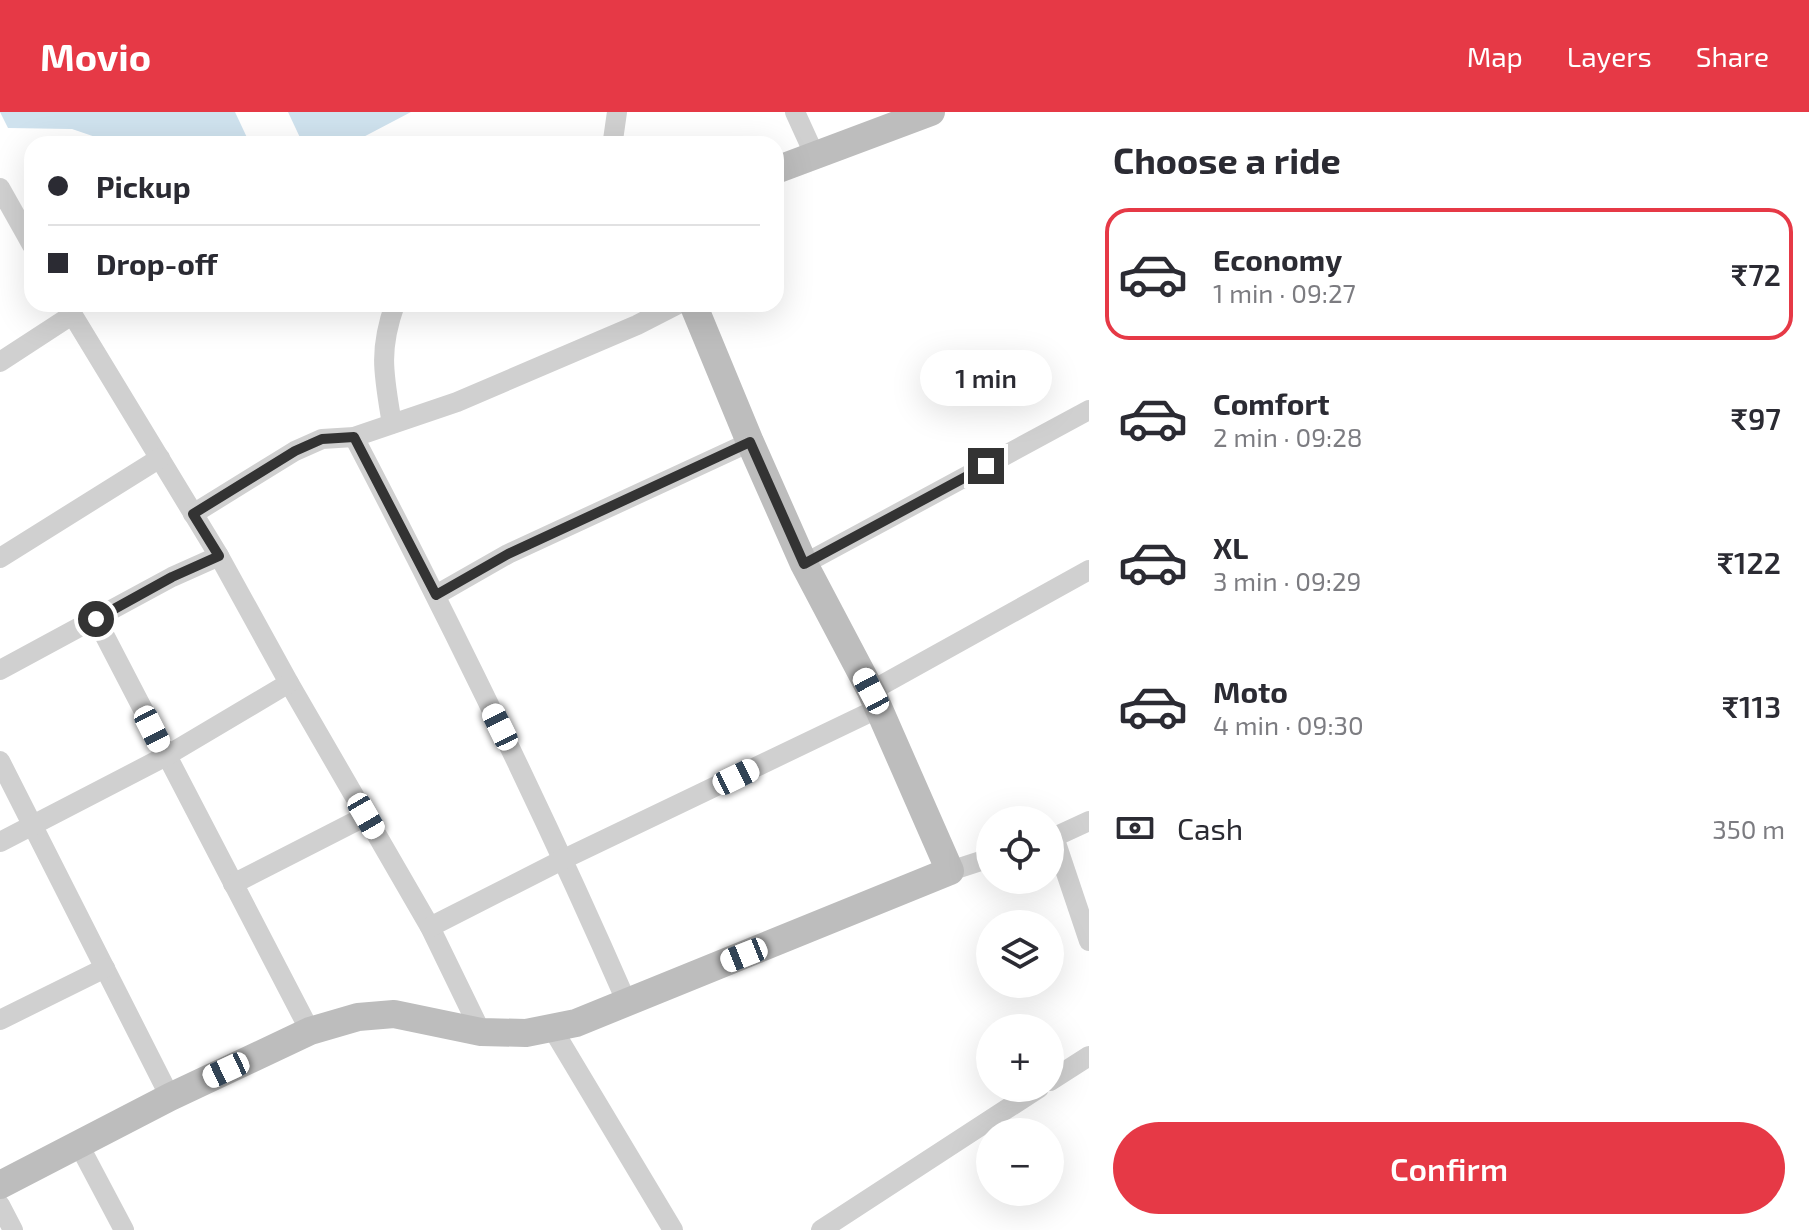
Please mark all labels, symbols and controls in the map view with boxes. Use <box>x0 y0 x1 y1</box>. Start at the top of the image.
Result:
text: Movio <box>40 33 151 79</box>
text: Map <box>1467 39 1523 73</box>
text: Layers <box>1567 39 1652 73</box>
text: Share <box>1696 39 1769 73</box>
text: Choose a ride <box>1113 138 1341 181</box>
text: Pickup <box>96 168 191 204</box>
icon: car <box>1117 238 1189 310</box>
text: Economy <box>1213 241 1342 277</box>
text: Drop-off <box>96 245 218 281</box>
text: ₹72 <box>1731 256 1781 292</box>
text: 1 min · 09:27 <box>1213 277 1356 308</box>
callout: 1 min <box>920 350 1052 406</box>
text: 1 min <box>955 362 1017 393</box>
icon: car <box>1117 382 1189 454</box>
text: Comfort <box>1213 385 1330 421</box>
text: ₹97 <box>1730 400 1781 436</box>
text: 2 min · 09:28 <box>1213 421 1363 452</box>
route end <box>968 448 1004 484</box>
icon: car <box>1117 526 1189 598</box>
text: XL <box>1213 529 1248 565</box>
text: ₹122 <box>1717 544 1781 580</box>
text: 3 min · 09:29 <box>1213 565 1362 596</box>
route start <box>78 601 114 637</box>
car <box>849 664 893 718</box>
icon: car <box>1117 670 1189 742</box>
text: Moto <box>1213 673 1288 709</box>
text: ₹113 <box>1722 688 1781 724</box>
car <box>479 700 521 754</box>
car <box>130 702 174 756</box>
text: 4 min · 09:30 <box>1213 709 1364 740</box>
car <box>709 756 763 798</box>
car <box>344 789 388 843</box>
map controls <box>976 806 1064 1206</box>
button: locate <box>976 806 1064 894</box>
icon: cash <box>1113 806 1157 850</box>
text: Cash <box>1177 810 1243 846</box>
text: 350 m <box>1712 813 1785 844</box>
button: layers <box>976 910 1064 998</box>
car <box>717 935 771 975</box>
button: + <box>976 1014 1064 1102</box>
car <box>199 1049 253 1091</box>
button: − <box>976 1118 1064 1206</box>
button: Confirm <box>1113 1122 1785 1214</box>

